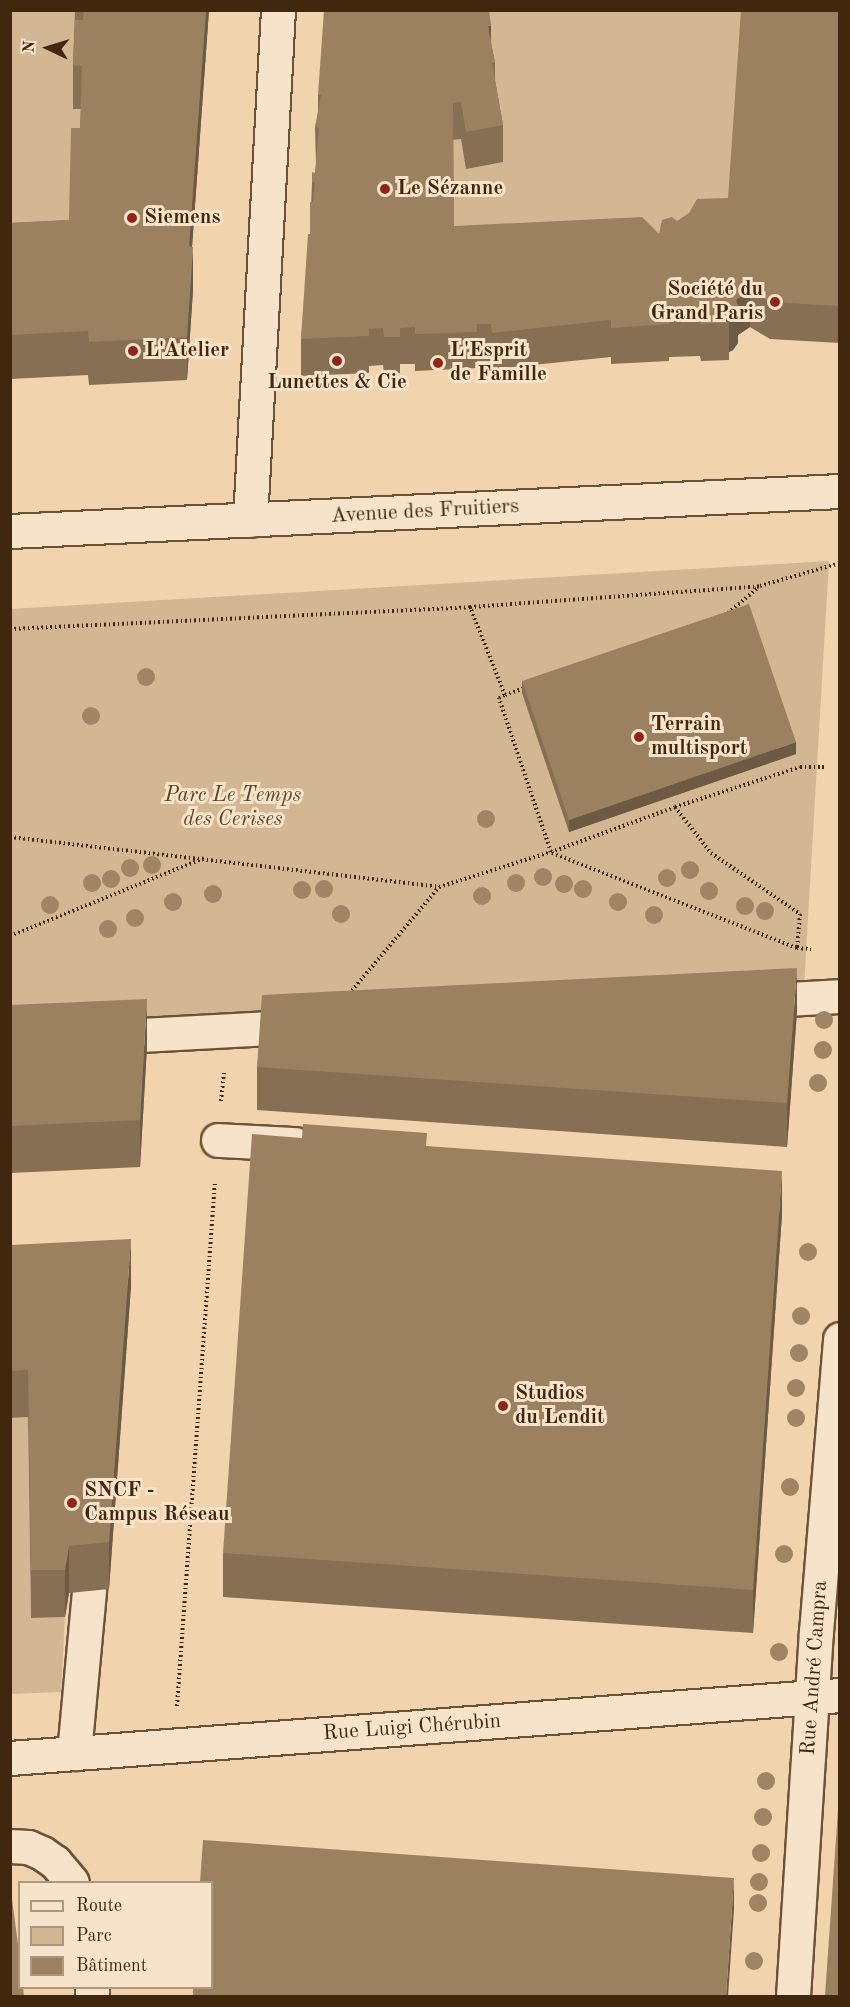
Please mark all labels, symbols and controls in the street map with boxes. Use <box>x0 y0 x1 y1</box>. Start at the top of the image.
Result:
north arrow <box>18 18 78 78</box>
text: N <box>22 40 38 53</box>
place label: Le Sézanne <box>397 176 503 202</box>
marker: Le Sézanne <box>378 182 392 196</box>
place label: Siemens <box>144 205 221 231</box>
marker: Siemens <box>125 211 139 225</box>
place label: Société du Grand Paris <box>650 277 763 327</box>
marker: Société du Grand Paris <box>768 295 782 309</box>
place label: L'Atelier <box>145 338 229 364</box>
place label: L'Esprit de Famille <box>450 338 547 388</box>
marker: L'Atelier <box>126 344 140 358</box>
marker: Lunettes & Cie <box>330 354 344 368</box>
marker: L'Esprit de Famille <box>431 356 445 370</box>
place label: Lunettes & Cie <box>267 370 407 396</box>
street label: Avenue des Fruitiers <box>330 494 520 530</box>
place label: Terrain multisport <box>651 712 747 762</box>
marker: Terrain multisport <box>632 730 646 744</box>
park label: Parc Le Temps des Cerises <box>165 783 301 833</box>
place label: Studios du Lendit <box>515 1381 605 1431</box>
marker: Studios du Lendit <box>496 1399 510 1413</box>
place label: SNCF - Campus Réseau <box>84 1478 230 1528</box>
marker: SNCF - Campus Réseau <box>65 1496 79 1510</box>
street label: Rue André Campra <box>796 1580 834 1756</box>
street label: Rue Luigi Chérubin <box>322 1709 502 1747</box>
legend <box>18 1881 213 1989</box>
text: Route <box>76 1897 122 1915</box>
text: Parc <box>76 1927 112 1945</box>
text: Bâtiment <box>76 1957 147 1975</box>

